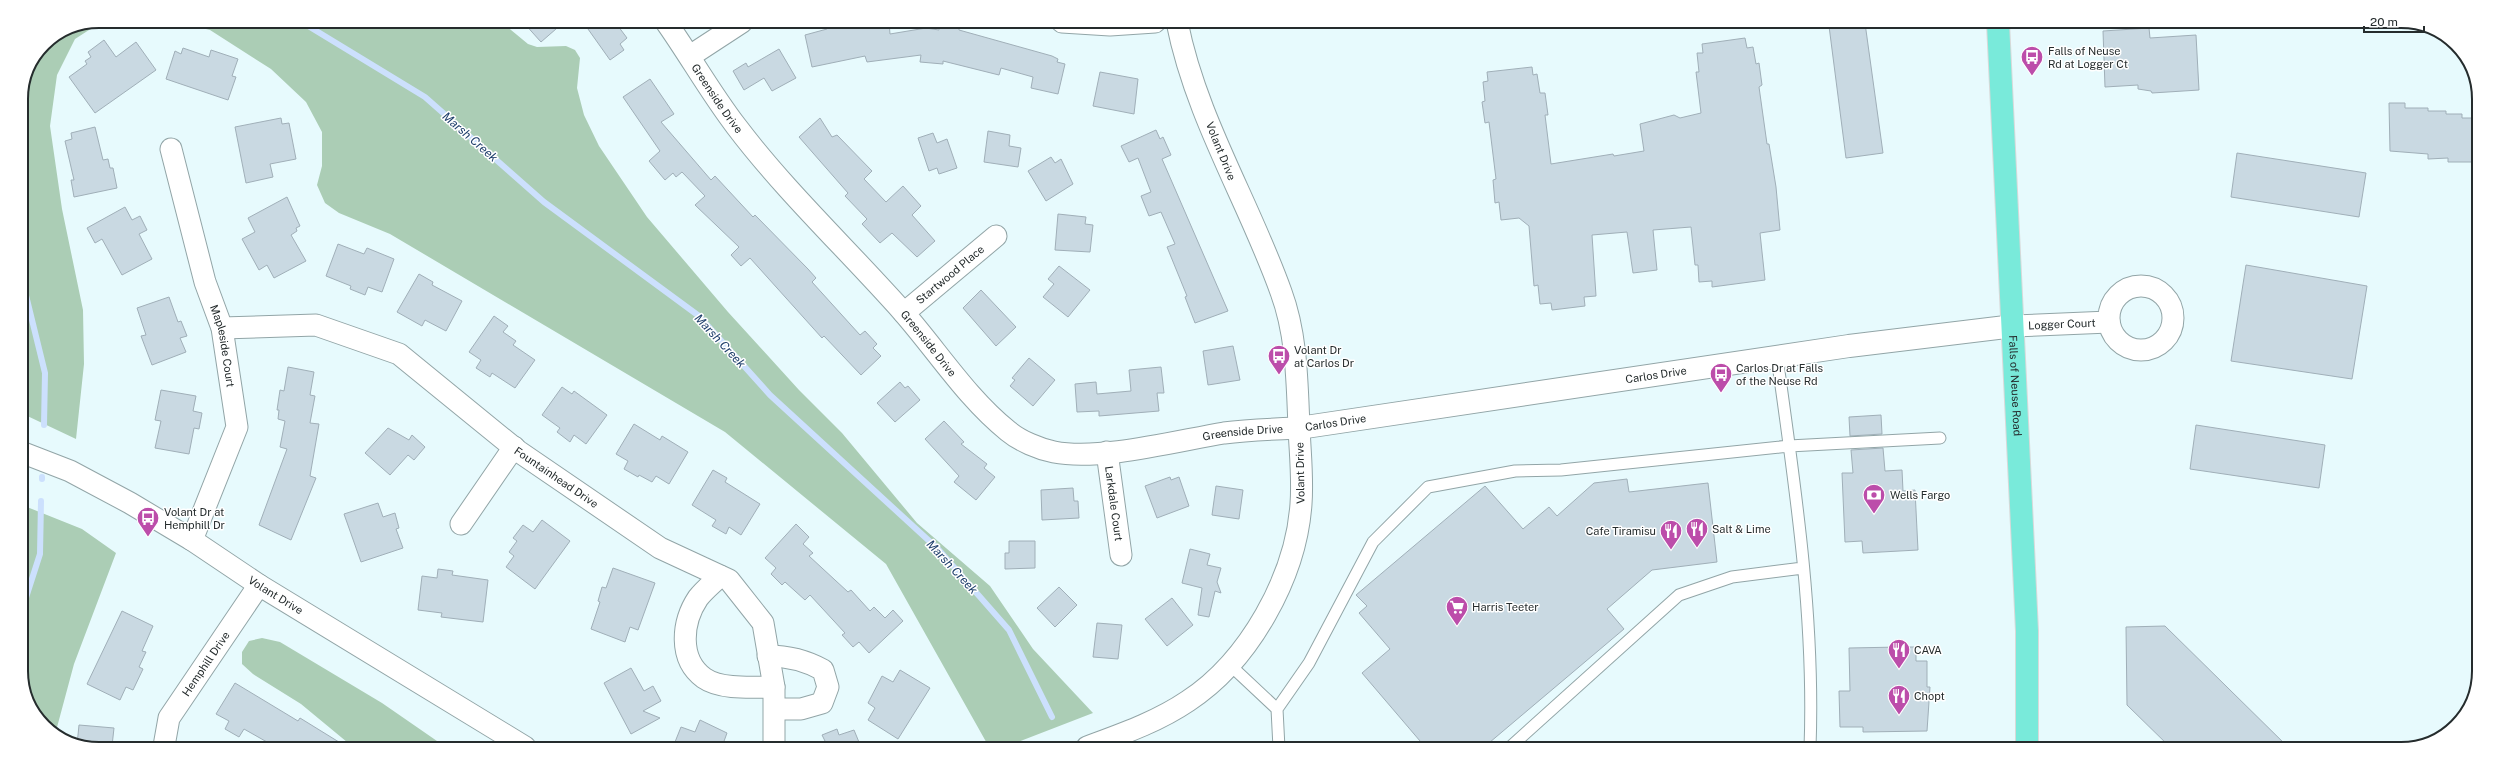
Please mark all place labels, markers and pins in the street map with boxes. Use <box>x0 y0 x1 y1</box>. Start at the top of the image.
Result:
bus stop icon: Falls of Neuse Rd at Logger Ct <box>2019 44 2045 77</box>
place label: Falls of Neuse Rd at Logger Ct <box>2048 45 2128 70</box>
bus stop icon: Volant Dr at Carlos Dr <box>1266 343 1292 376</box>
place label: Volant Dr at Carlos Dr <box>1294 344 1354 369</box>
bus stop icon: Carlos Dr at Falls of the Neuse Rd <box>1708 361 1734 394</box>
place label: Carlos Dr at Falls of the Neuse Rd <box>1736 362 1824 387</box>
bank icon: Wells Fargo <box>1861 482 1887 515</box>
place label: Wells Fargo <box>1890 489 1950 501</box>
bus stop icon: Volant Dr at Hemphill Dr <box>135 505 161 538</box>
place label: Volant Dr at Hemphill Dr <box>164 506 225 531</box>
restaurant icon: Salt & Lime <box>1684 516 1710 549</box>
restaurant icon: Cafe Tiramisu <box>1658 518 1684 551</box>
place label: Salt & Lime <box>1712 523 1771 535</box>
place label: Cafe Tiramisu <box>1586 525 1656 537</box>
supermarket icon: Harris Teeter <box>1444 594 1470 627</box>
place label: Harris Teeter <box>1472 601 1539 613</box>
restaurant icon: CAVA <box>1886 637 1912 670</box>
place label: CAVA <box>1914 644 1942 656</box>
restaurant icon: Chopt <box>1886 683 1912 716</box>
place label: Chopt <box>1914 690 1945 702</box>

